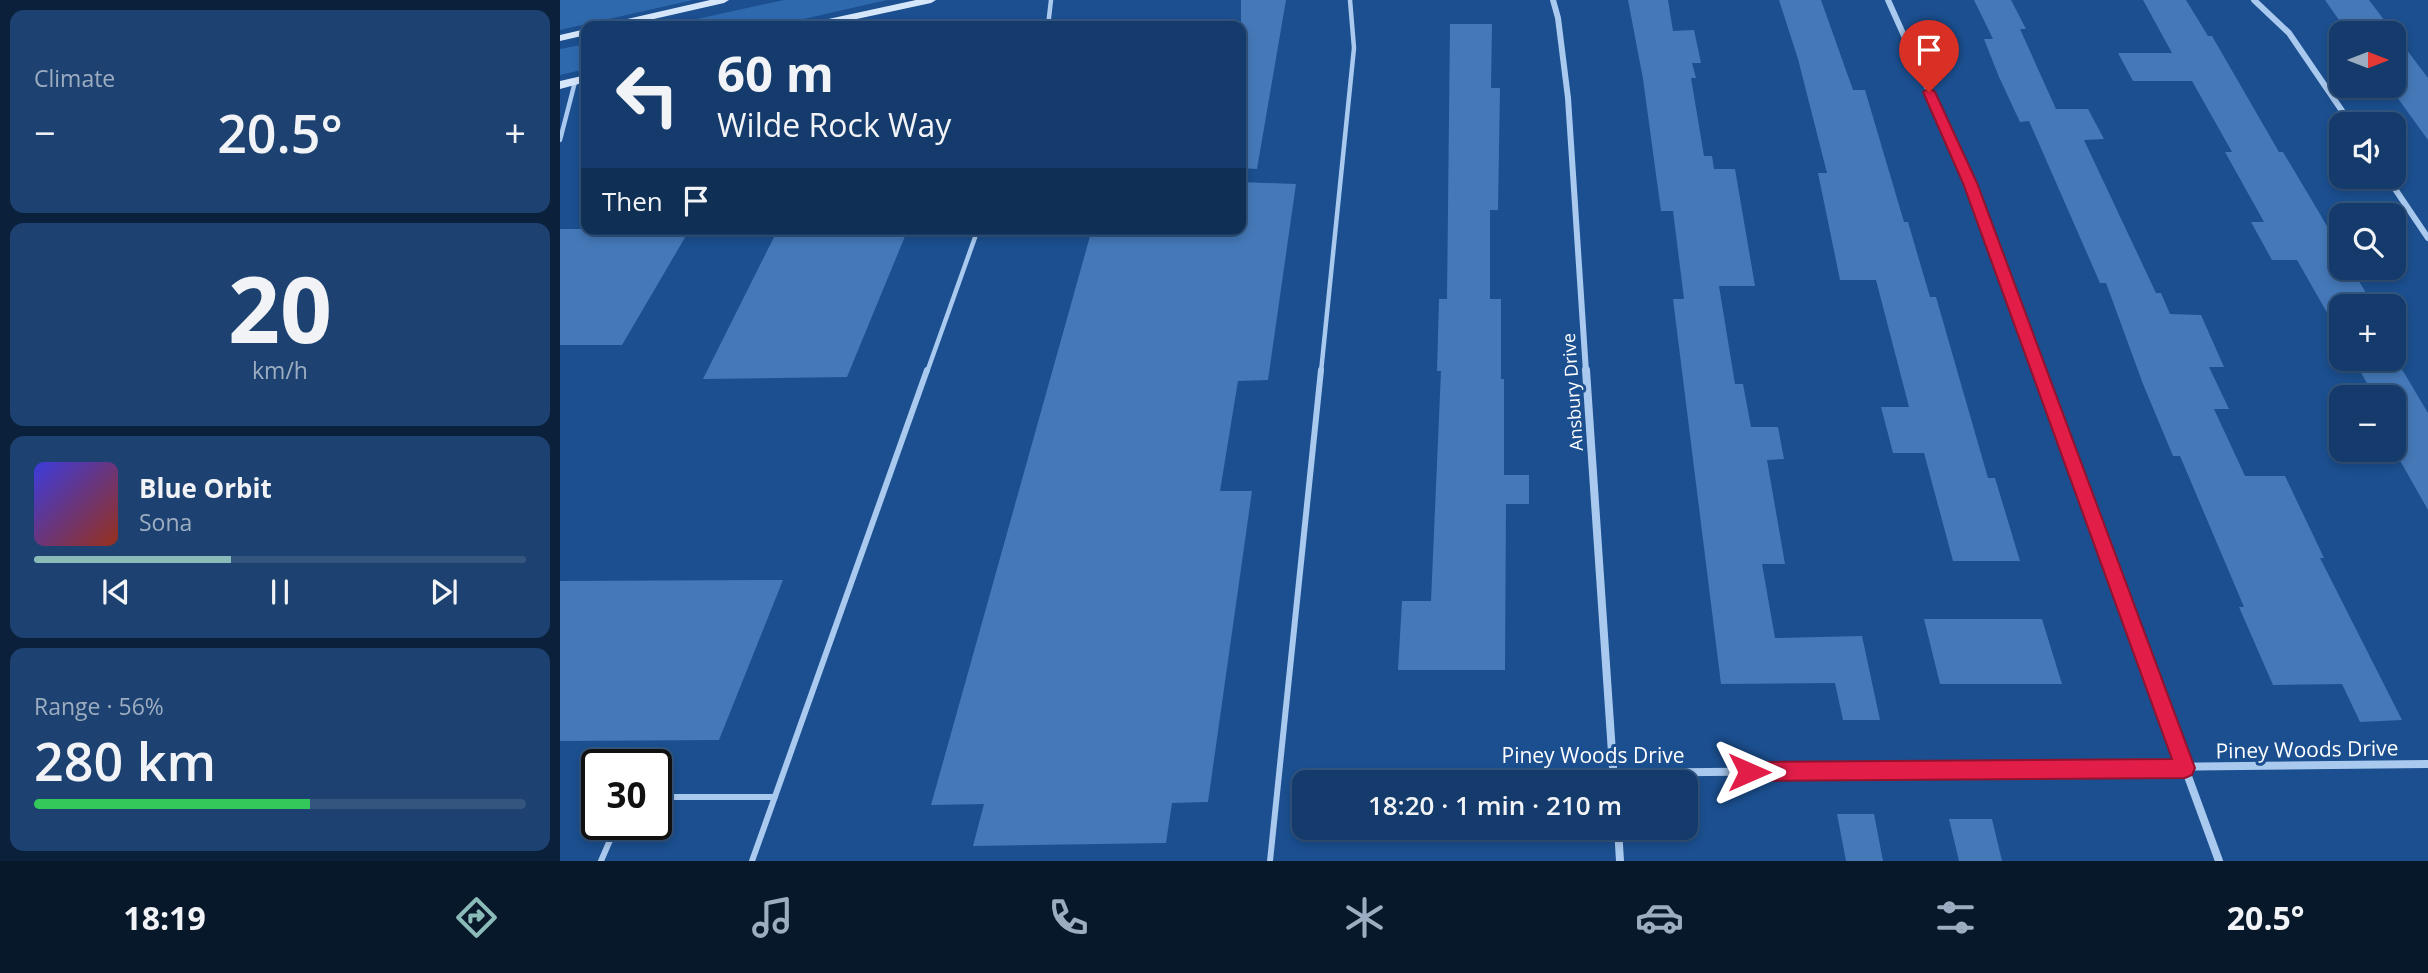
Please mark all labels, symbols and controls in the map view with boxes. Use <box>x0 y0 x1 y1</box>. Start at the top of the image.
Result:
pin <box>1899 20 1959 92</box>
north arrow <box>2329 21 2406 98</box>
map controls <box>2329 21 2406 462</box>
icon: arrive <box>1910 31 1948 69</box>
text: 60 m <box>717 40 834 106</box>
icon: left <box>602 49 693 140</box>
text: Climate <box>34 62 115 94</box>
text: 20.5° <box>217 97 343 168</box>
text: Wilde Rock Way <box>717 103 951 146</box>
text: − <box>34 106 56 158</box>
text: + <box>504 106 526 158</box>
button: sound <box>2329 112 2406 189</box>
icon: arrive <box>677 182 715 220</box>
text: Then <box>602 183 663 219</box>
button: search <box>2329 203 2406 280</box>
text: 20 <box>228 246 332 370</box>
button: + <box>2329 294 2406 371</box>
street label: Ansbury Drive <box>1556 332 1588 452</box>
text: km/h <box>252 354 308 386</box>
button: − <box>2329 385 2406 462</box>
text: Blue Orbit <box>139 470 272 506</box>
text: Sona <box>139 506 192 538</box>
icon: previous <box>97 573 135 611</box>
icon: pause <box>261 573 299 611</box>
icon: next <box>425 573 463 611</box>
text: Range · 56% <box>34 690 164 722</box>
text: 280 km <box>34 725 216 796</box>
street label: Piney Woods Drive <box>2215 733 2399 765</box>
position arrow <box>1712 735 1786 809</box>
street label: Piney Woods Drive <box>1502 741 1684 769</box>
speed limit sign: 30 <box>581 749 672 840</box>
text: 18:20 · 1 min · 210 m <box>1368 787 1622 823</box>
icon: directions <box>452 893 501 942</box>
icon: music <box>748 893 797 942</box>
icon: phone <box>1044 893 1093 942</box>
icon: climate <box>1340 893 1389 942</box>
icon: car <box>1635 893 1684 942</box>
icon: filters <box>1931 893 1980 942</box>
text: 18:19 <box>123 896 206 939</box>
text: 20.5° <box>2227 896 2305 939</box>

